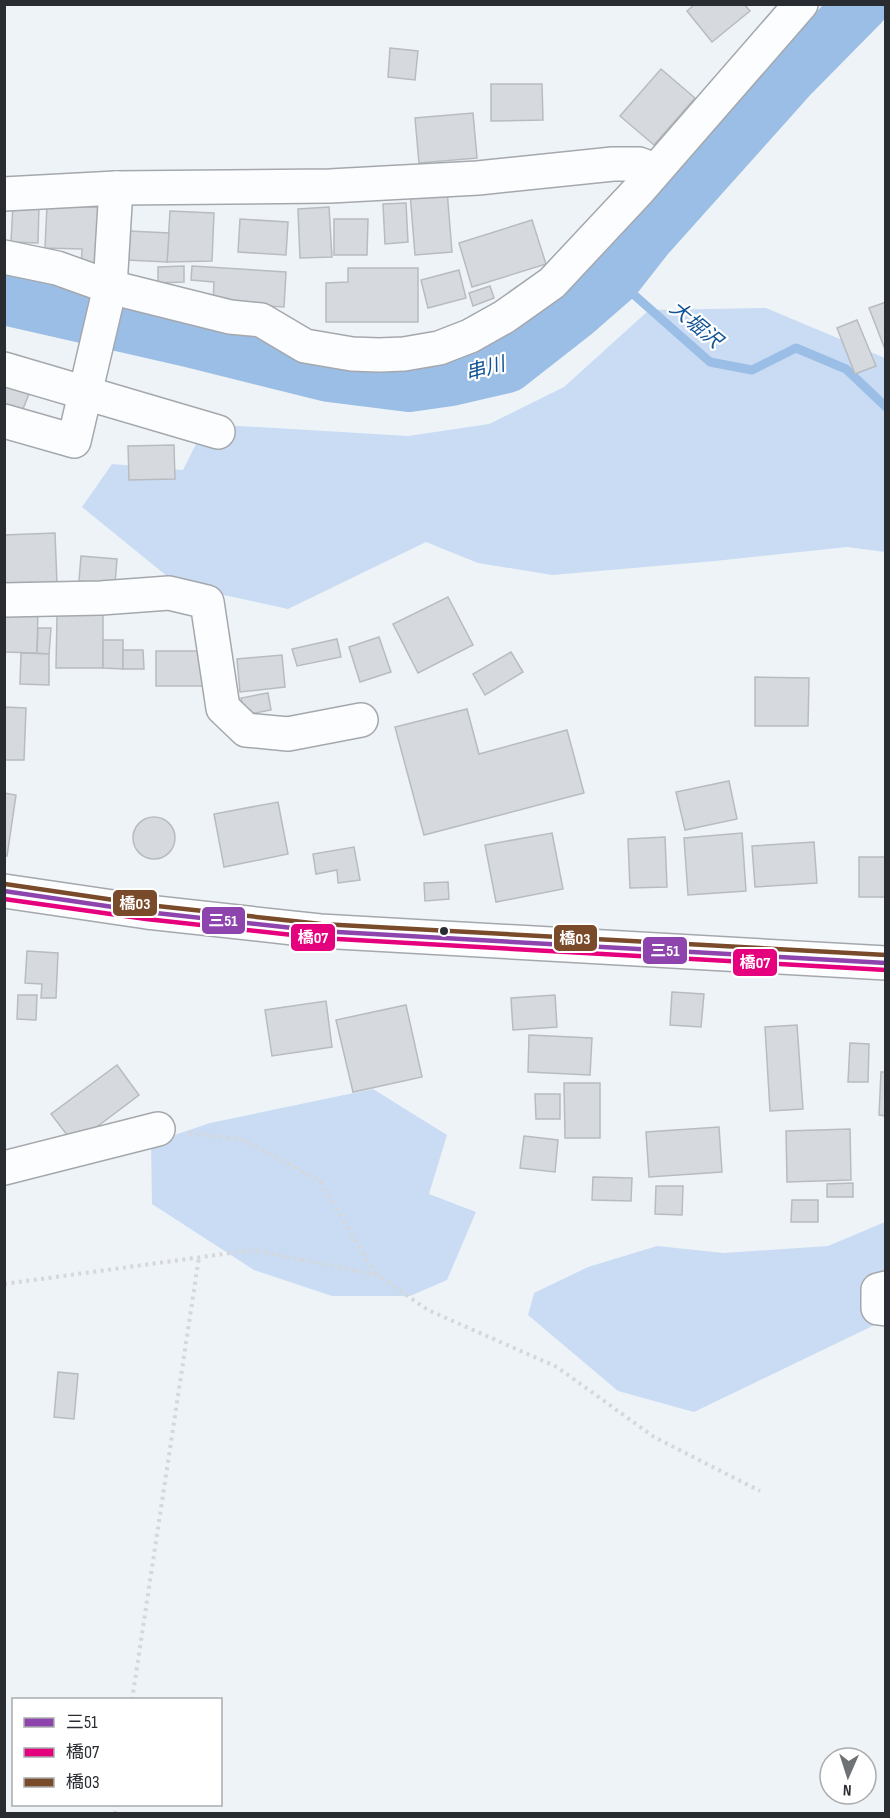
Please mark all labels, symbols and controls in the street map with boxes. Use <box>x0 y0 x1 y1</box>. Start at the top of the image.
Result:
water label: 大堀沢 <box>665 296 728 355</box>
water label: 串川 <box>463 352 510 386</box>
line badge: 橋03 <box>112 889 158 917</box>
text: 橋03 <box>120 895 150 914</box>
line badge: 三51 <box>201 906 246 935</box>
text: 三51 <box>208 912 238 931</box>
line badge: 橋07 <box>290 923 336 952</box>
line badge: 橋03 <box>553 924 598 952</box>
unlabelled marker <box>438 925 450 937</box>
text: 橋07 <box>298 929 328 948</box>
text: 橋03 <box>560 930 590 949</box>
line badge: 三51 <box>642 936 688 965</box>
text: 三51 <box>650 942 680 961</box>
line badge: 橋07 <box>732 948 778 977</box>
text: 橋07 <box>740 954 770 973</box>
legend <box>12 1698 222 1806</box>
text: 三51 <box>66 1712 98 1733</box>
text: 橋07 <box>66 1742 100 1763</box>
north arrow <box>818 1746 878 1806</box>
text: 橋03 <box>66 1772 100 1793</box>
text: N <box>843 1780 852 1799</box>

